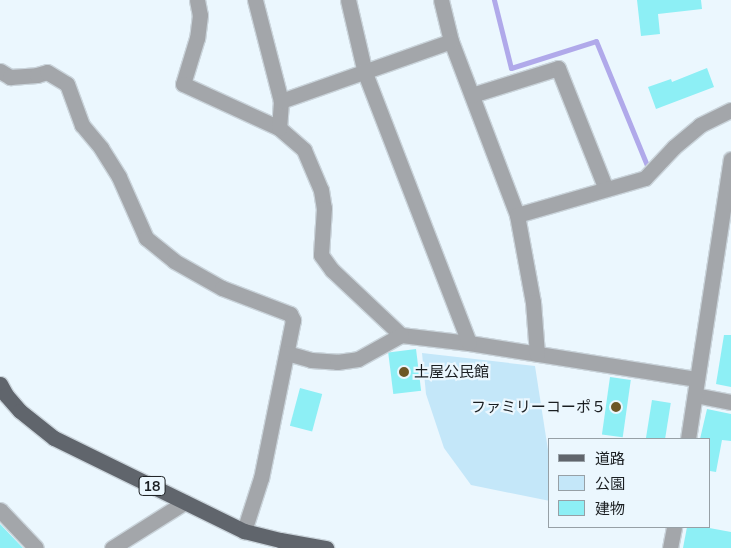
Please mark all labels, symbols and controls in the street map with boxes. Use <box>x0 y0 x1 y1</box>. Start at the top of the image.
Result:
place label: 土屋公民館 <box>414 363 489 381</box>
marker: 土屋公民館 <box>398 366 410 378</box>
place label: ファミリーコーポ５ <box>471 398 606 416</box>
marker: ファミリーコーポ５ <box>610 401 622 413</box>
legend <box>548 438 711 528</box>
text: 道路 <box>595 449 625 468</box>
road number: 18 <box>138 474 166 498</box>
text: 公園 <box>595 474 625 493</box>
text: 建物 <box>595 499 625 518</box>

